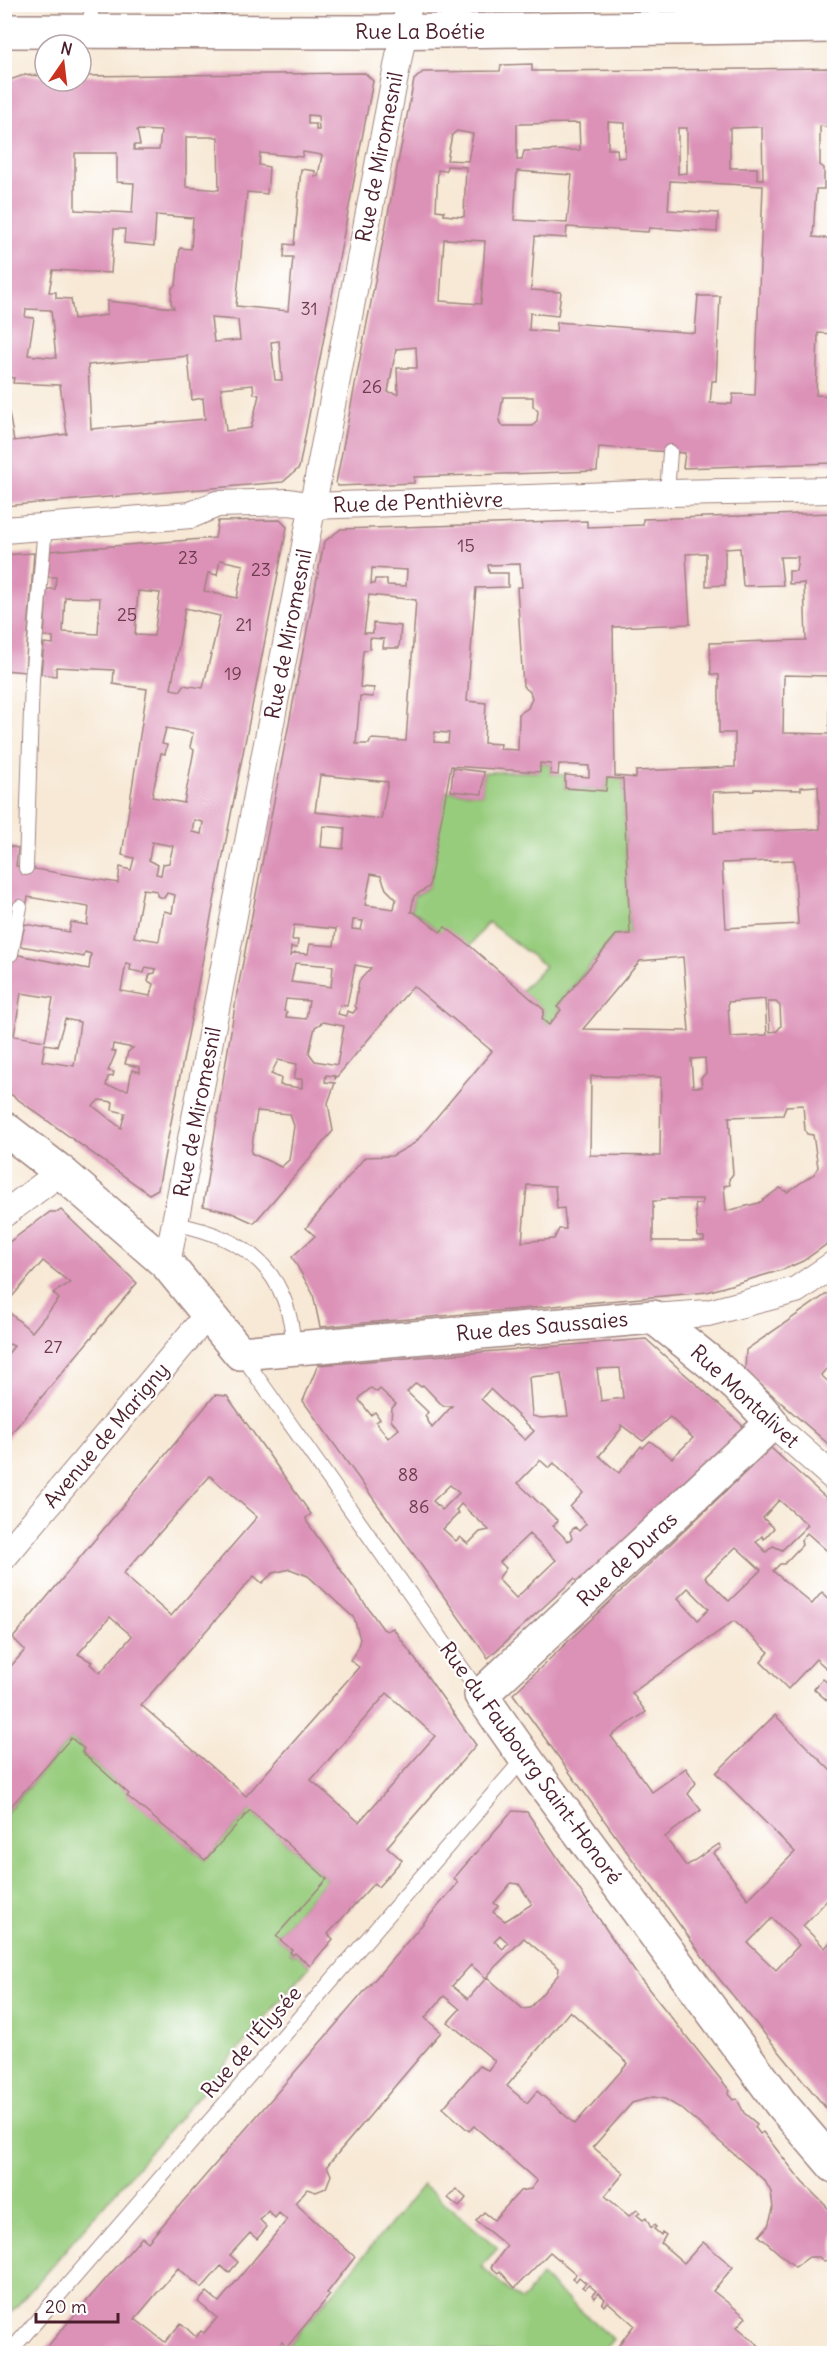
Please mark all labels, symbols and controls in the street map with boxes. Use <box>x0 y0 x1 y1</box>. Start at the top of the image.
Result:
street label: Rue La Boétie <box>355 18 485 45</box>
north arrow <box>33 33 93 93</box>
text: N <box>59 37 74 59</box>
street label: Rue de Miromesnil <box>349 70 409 244</box>
house number: 31 <box>300 297 318 320</box>
house number: 26 <box>362 375 382 398</box>
street label: Rue de Penthièvre <box>333 486 503 518</box>
house number: 15 <box>457 534 475 557</box>
house number: 23 <box>178 546 198 569</box>
street label: Rue de Miromesnil <box>258 547 318 721</box>
house number: 23 <box>251 558 271 581</box>
house number: 25 <box>117 603 137 626</box>
house number: 21 <box>235 613 253 636</box>
house number: 19 <box>224 662 242 685</box>
street label: Rue de Miromesnil <box>167 1025 227 1199</box>
street label: Rue des Saussaies <box>455 1305 629 1347</box>
house number: 27 <box>44 1335 63 1358</box>
street label: Rue Montalivet <box>685 1339 805 1453</box>
street label: Avenue de Marigny <box>37 1357 175 1513</box>
house number: 88 <box>398 1463 418 1486</box>
house number: 86 <box>409 1495 429 1518</box>
street label: Rue de Duras <box>571 1506 683 1612</box>
street label: Rue du Faubourg Saint-Honoré <box>434 1636 628 1890</box>
street label: Rue de l'Élysée <box>195 1980 307 2104</box>
scale bar <box>36 2286 118 2324</box>
text: 20 m <box>45 2295 87 2318</box>

